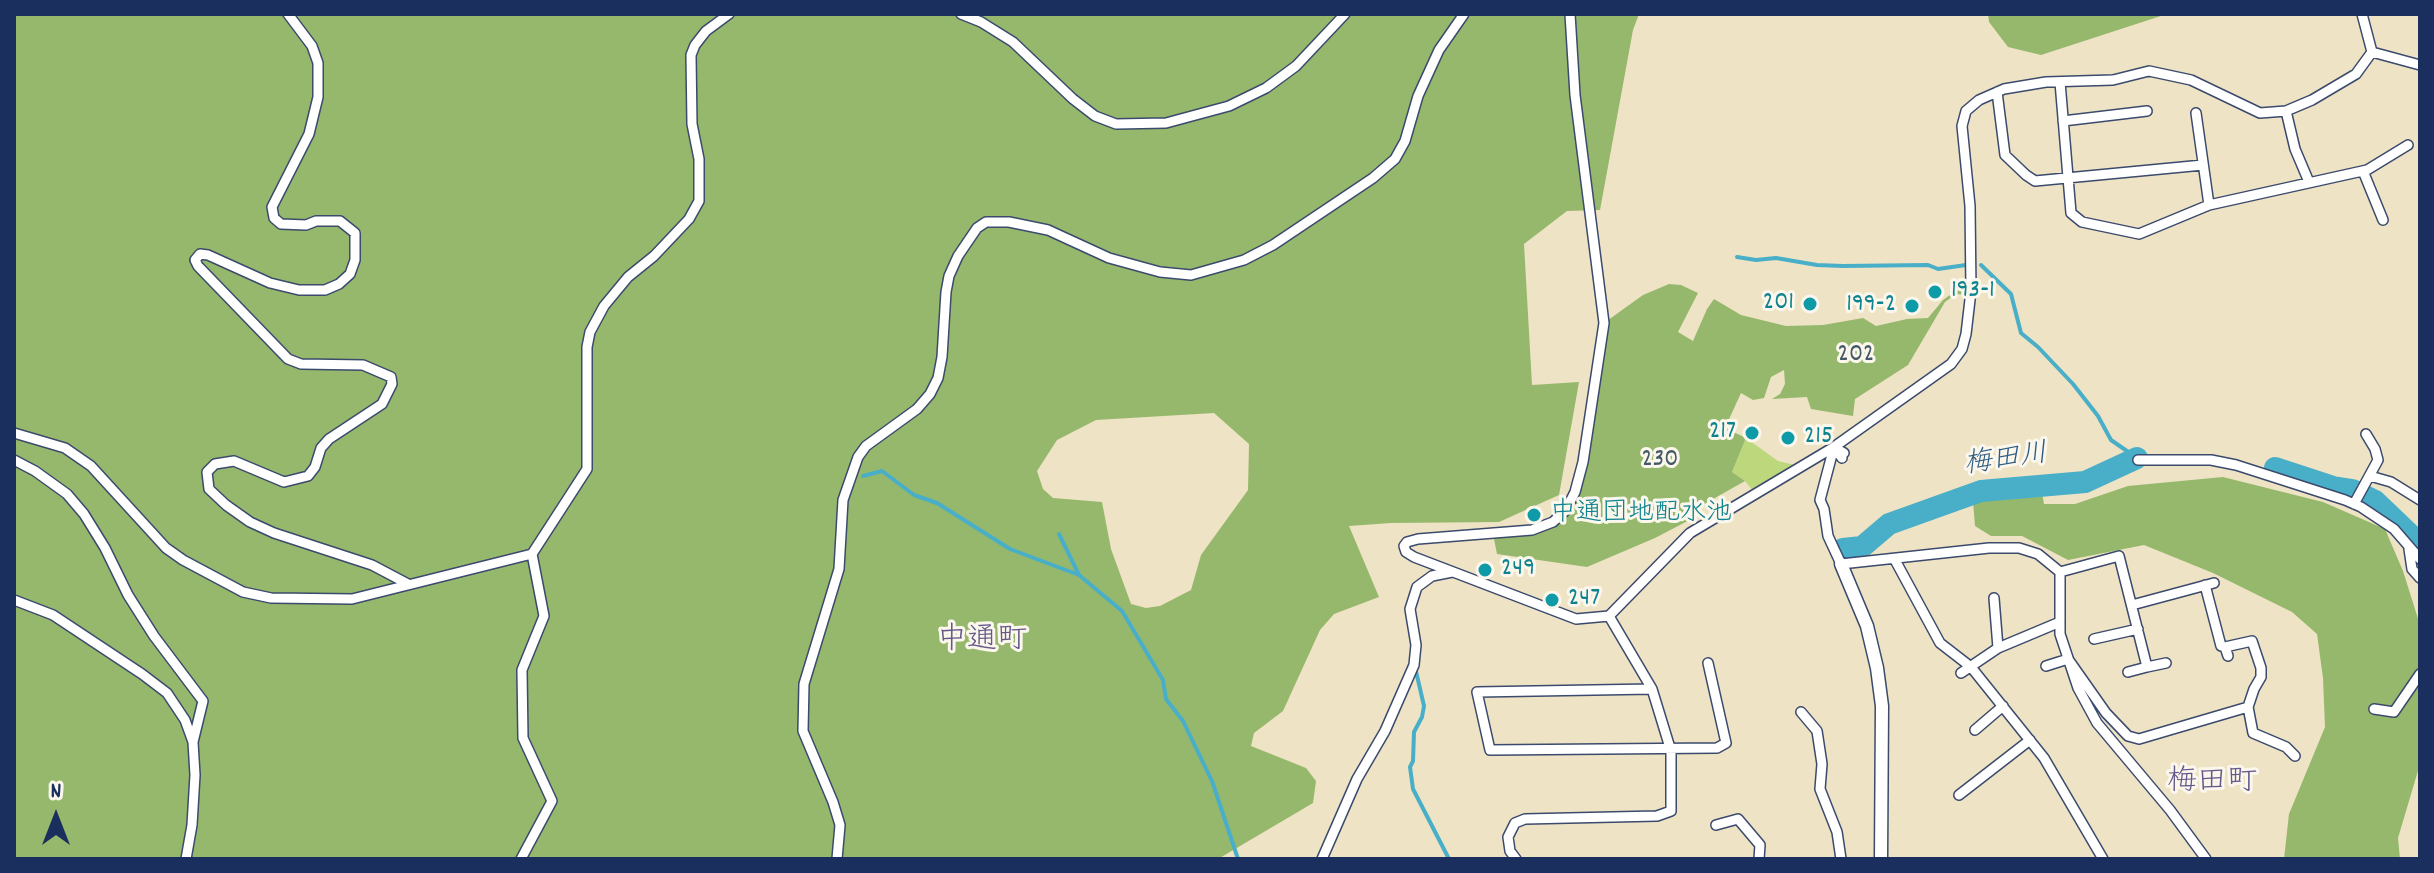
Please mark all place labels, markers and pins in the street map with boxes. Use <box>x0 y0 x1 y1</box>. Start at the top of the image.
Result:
place label: 193-1 <box>1951 276 1995 308</box>
marker: 193-1 <box>1926 283 1944 301</box>
place label: 201 <box>1763 288 1794 320</box>
place label: 199-2 <box>1846 290 1896 322</box>
marker: 201 <box>1801 295 1819 313</box>
marker: 199-2 <box>1903 297 1921 315</box>
place label: 217 <box>1709 417 1736 449</box>
place label: 215 <box>1804 422 1833 454</box>
marker: 217 <box>1743 424 1761 442</box>
marker: 215 <box>1779 429 1797 447</box>
place label: 中通団地配水池 <box>1550 499 1732 531</box>
marker: 中通団地配水池 <box>1525 506 1543 524</box>
place label: 249 <box>1501 554 1535 586</box>
marker: 249 <box>1476 561 1494 579</box>
place label: 247 <box>1568 584 1600 616</box>
marker: 247 <box>1543 591 1561 609</box>

